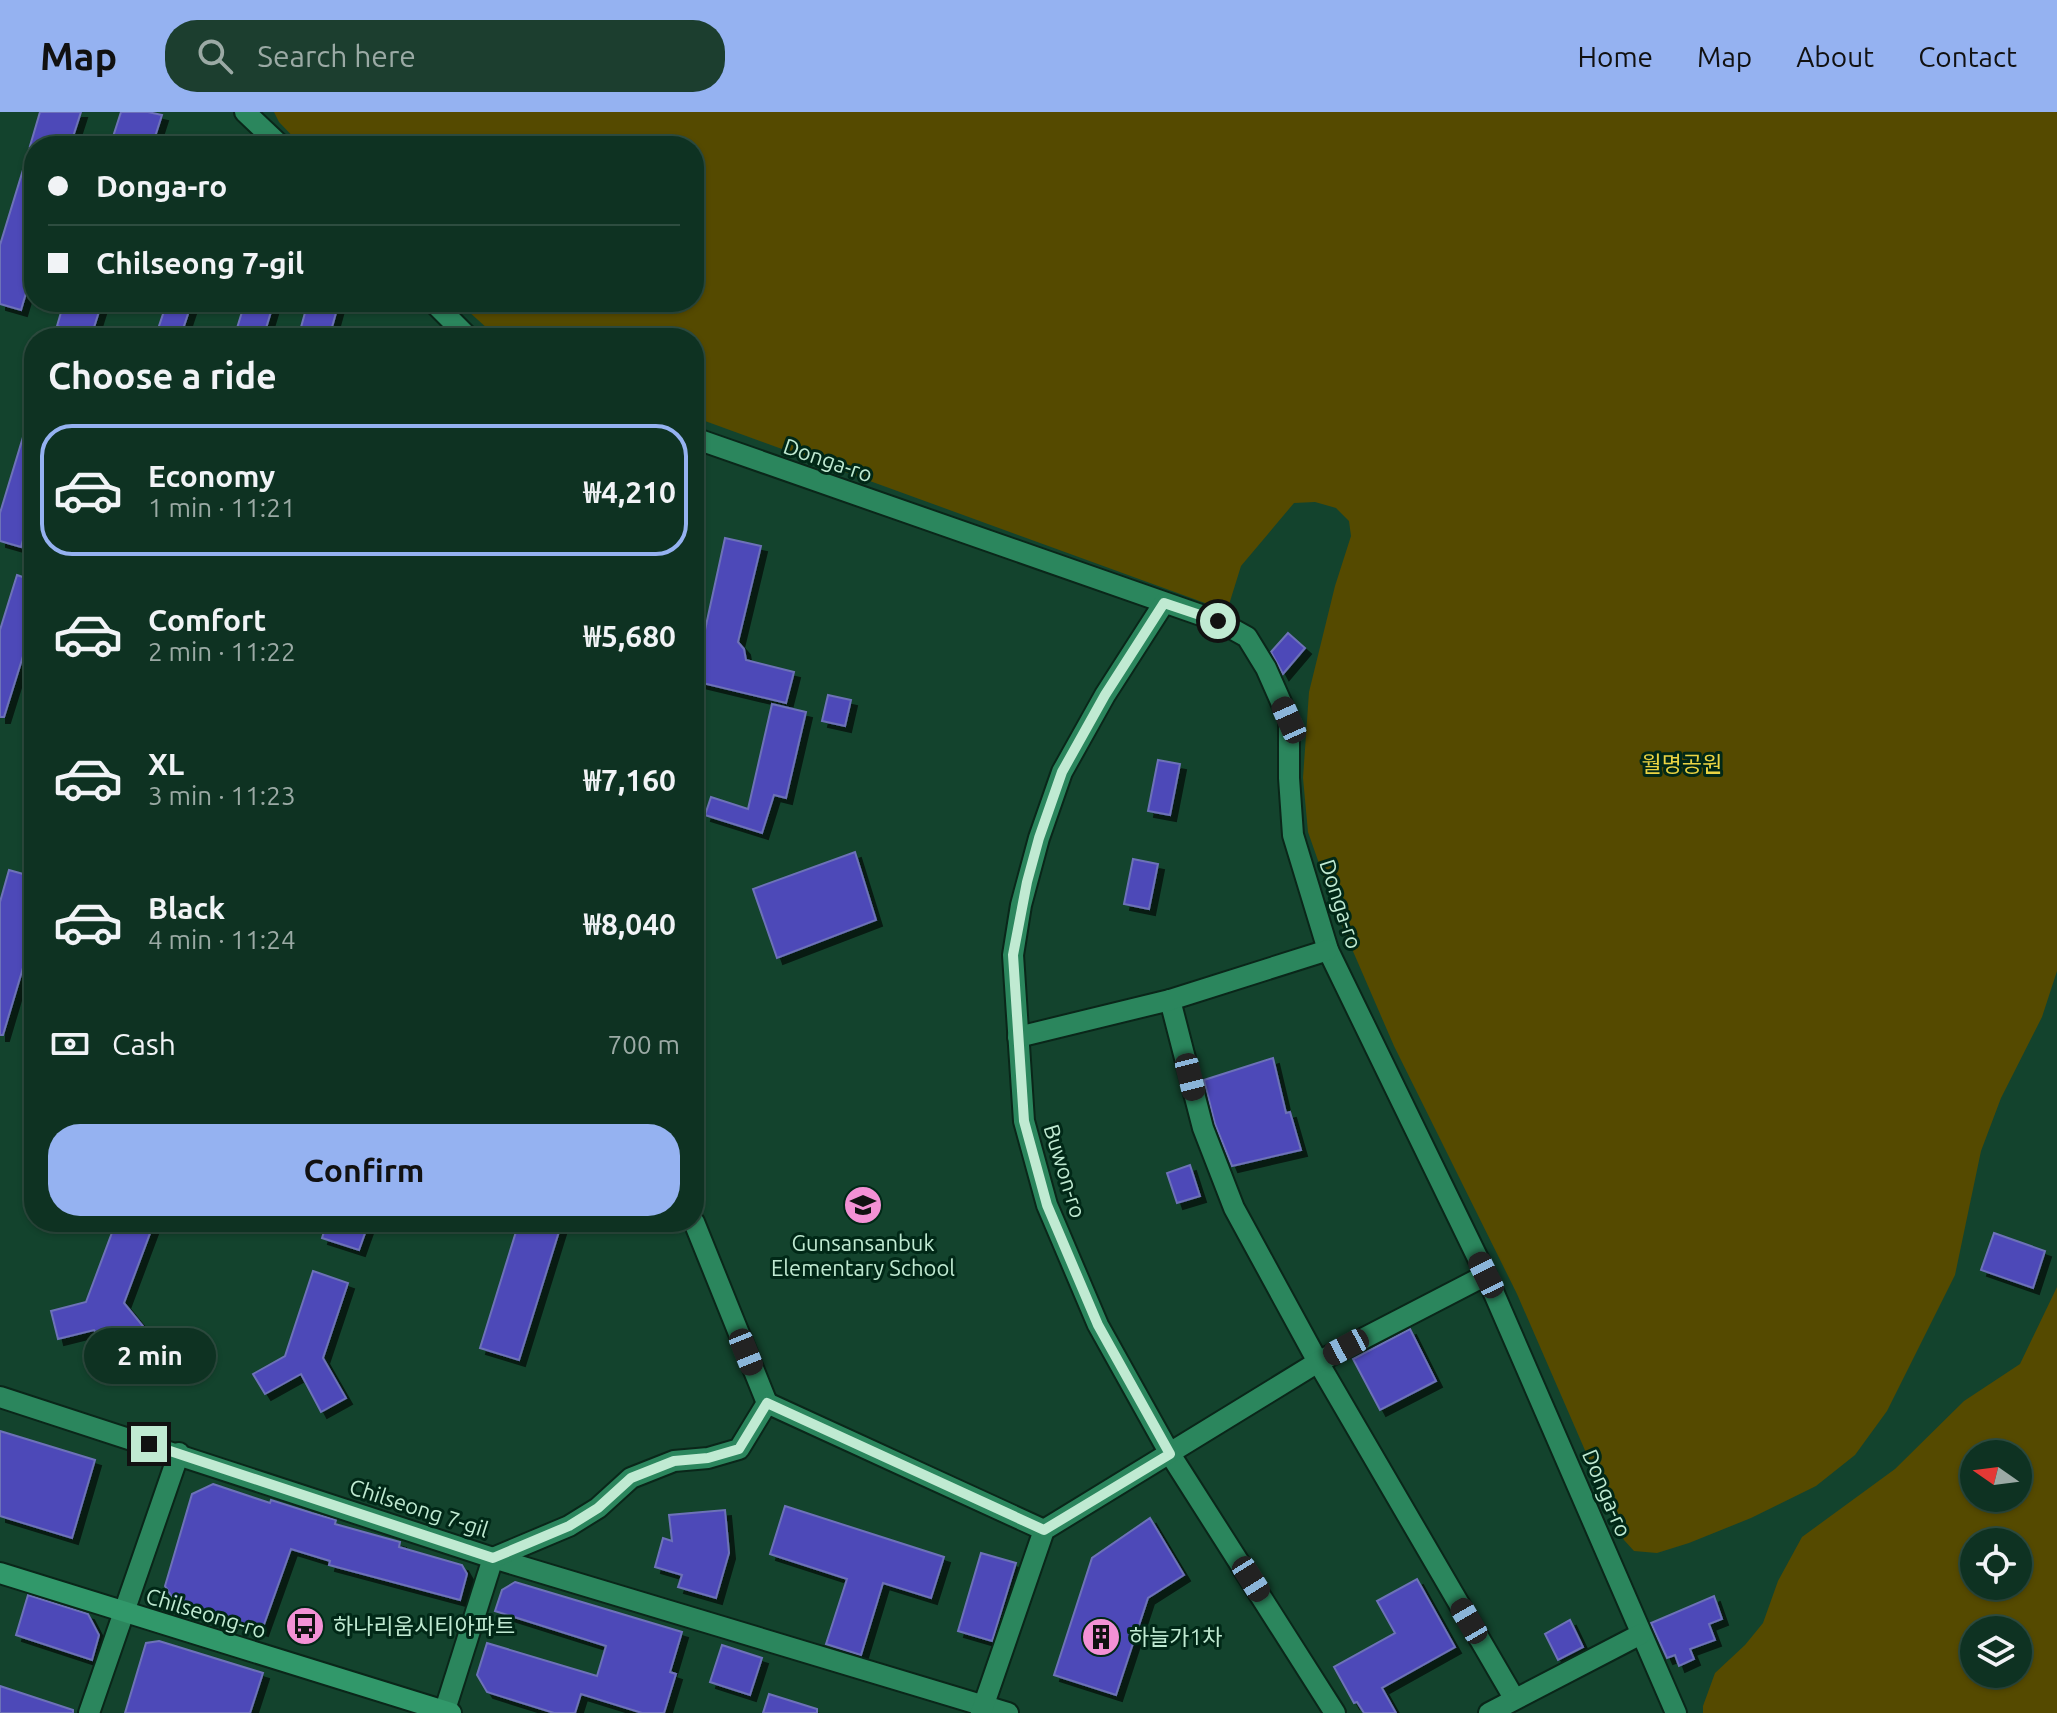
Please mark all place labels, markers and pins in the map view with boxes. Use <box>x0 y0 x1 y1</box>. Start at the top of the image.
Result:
school or university icon: Gunsansanbuk Elementary School <box>842 1184 884 1226</box>
place label: Gunsansanbuk Elementary School <box>771 1230 955 1280</box>
bus stop icon: 하나리움시티아파트 <box>284 1605 326 1647</box>
place label: 하나리움시티아파트 <box>333 1613 515 1638</box>
building icon: 하늘가1차 <box>1080 1616 1122 1658</box>
place label: 하늘가1차 <box>1129 1624 1222 1649</box>

